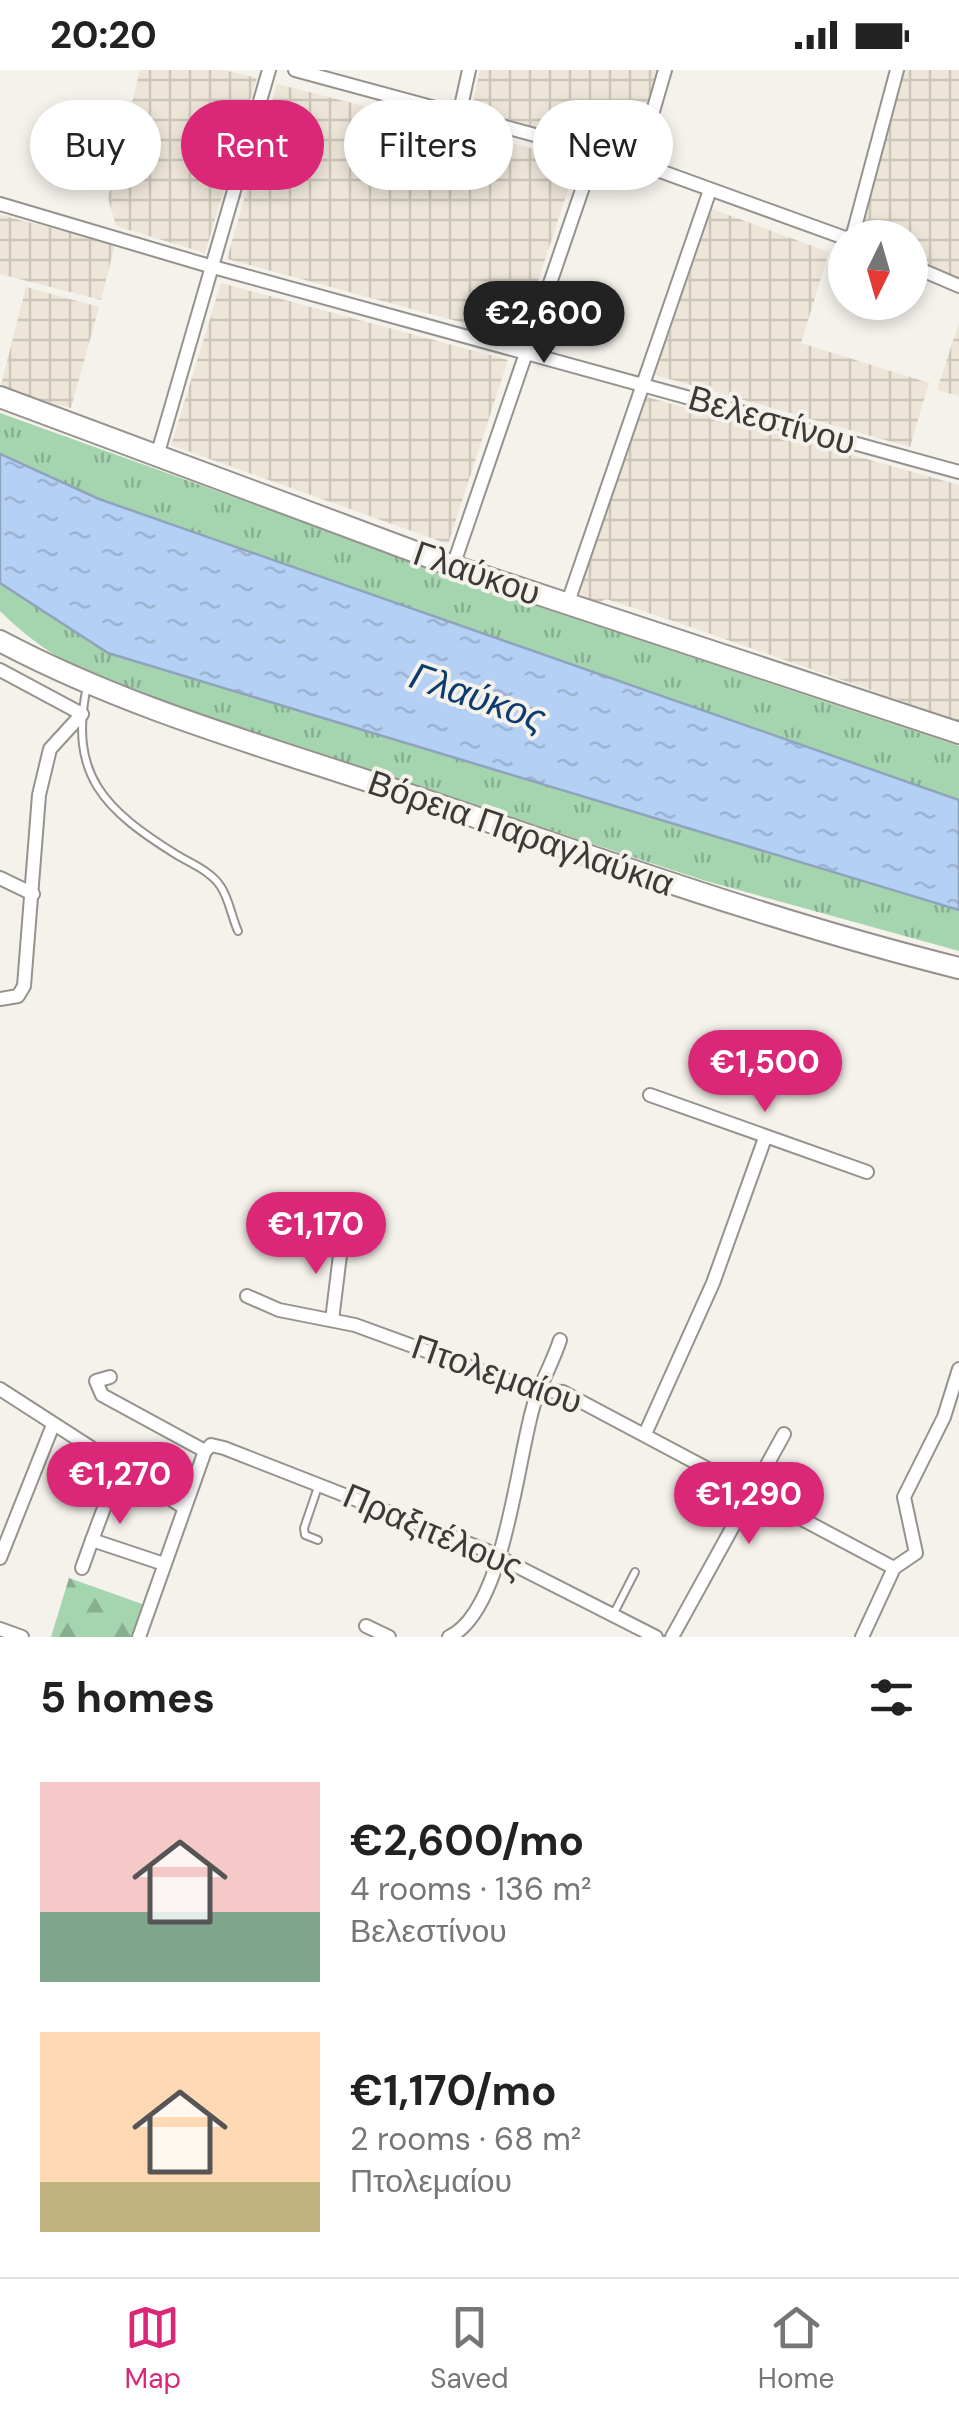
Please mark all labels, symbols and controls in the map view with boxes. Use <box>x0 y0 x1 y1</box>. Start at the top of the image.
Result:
text: 20:20 <box>50 10 157 60</box>
chip: Buy <box>30 100 161 190</box>
chip: Rent <box>181 100 324 190</box>
chip: Filters <box>344 100 513 190</box>
chip: New <box>533 100 673 190</box>
north arrow <box>828 220 928 320</box>
map controls <box>828 220 928 320</box>
pin: €2,600 <box>463 281 625 366</box>
text: €2,600 <box>486 292 602 334</box>
street label: Βελεστίνου <box>683 374 861 466</box>
street label: Γλαύκου <box>407 530 547 616</box>
water label: Γλαύκος <box>403 650 553 744</box>
street label: Βόρεια Παραγλαύκια <box>362 759 680 907</box>
pin: €1,500 <box>684 1030 846 1115</box>
text: €1,500 <box>710 1041 820 1083</box>
pin: €1,170 <box>235 1192 397 1277</box>
text: €1,170 <box>268 1203 364 1245</box>
street label: Πτολεμαίου <box>406 1323 588 1425</box>
pin: €1,270 <box>39 1442 201 1527</box>
text: €1,270 <box>69 1453 171 1495</box>
pin: €1,290 <box>668 1462 830 1547</box>
street label: Πραξιτέλους <box>336 1473 530 1589</box>
text: €1,290 <box>696 1473 802 1515</box>
text: 5 homes <box>40 1670 215 1725</box>
icon: filters <box>864 1670 919 1725</box>
text: €2,600/mo <box>350 1813 584 1868</box>
icon: home <box>120 1822 240 1942</box>
text: 4 rooms · 136 m² <box>350 1868 592 1910</box>
text: Βελεστίνου <box>350 1910 507 1952</box>
text: €1,170/mo <box>350 2063 557 2118</box>
icon: home <box>120 2072 240 2192</box>
text: 2 rooms · 68 m² <box>350 2118 581 2160</box>
text: Πτολεμαίου <box>350 2160 512 2202</box>
tab: Map <box>125 2300 181 2397</box>
tab: Saved <box>430 2300 509 2397</box>
tab: Home <box>758 2300 834 2397</box>

